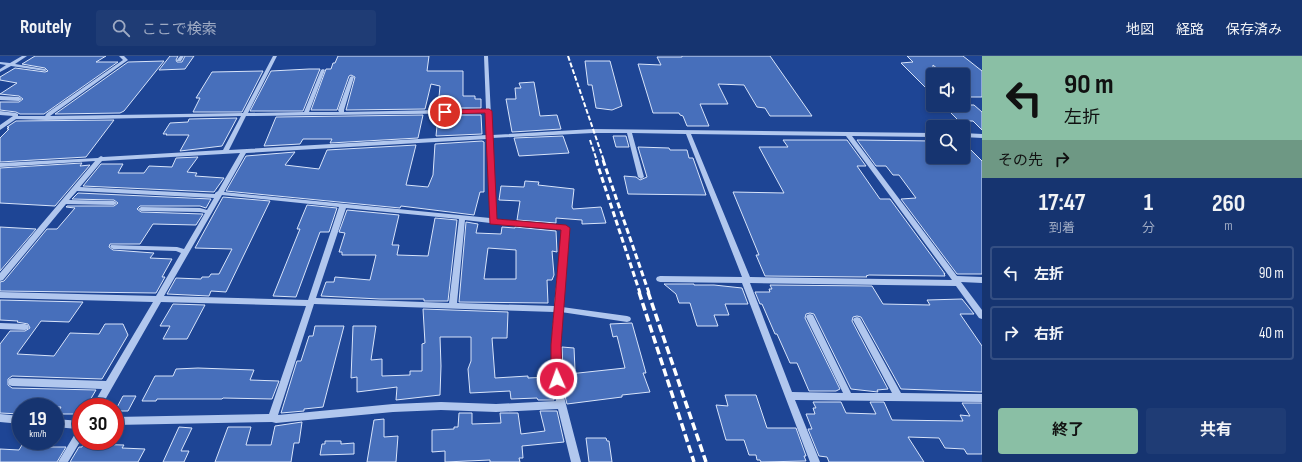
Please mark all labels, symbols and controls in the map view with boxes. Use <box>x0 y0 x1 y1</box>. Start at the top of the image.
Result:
search box <box>96 10 376 46</box>
text: Routely <box>20 16 72 39</box>
icon: search <box>110 17 132 39</box>
text: ここで検索 <box>142 20 217 39</box>
text: 地図 <box>1126 21 1154 38</box>
text: 経路 <box>1176 21 1204 38</box>
text: 保存済み <box>1226 21 1282 38</box>
map controls <box>926 68 970 164</box>
button: sound <box>926 68 970 112</box>
text: 90 m <box>1064 68 1114 101</box>
icon: left <box>998 72 1050 124</box>
pin <box>428 95 462 129</box>
icon: arrive <box>434 101 456 123</box>
text: 左折 <box>1064 107 1100 128</box>
button: search <box>926 120 970 164</box>
icon: right <box>1051 148 1073 170</box>
text: その先 <box>998 151 1043 170</box>
text: 17:47 <box>1039 188 1085 217</box>
text: 1 <box>1144 188 1153 217</box>
text: 260 <box>1212 189 1245 218</box>
text: m <box>1224 218 1233 234</box>
text: 到着 <box>1049 220 1075 236</box>
text: 分 <box>1142 220 1155 236</box>
icon: left <box>1000 262 1022 284</box>
text: 90 m <box>1259 264 1284 283</box>
text: 左折 <box>1034 265 1064 284</box>
icon: right <box>1000 322 1022 344</box>
text: 40 m <box>1259 324 1284 343</box>
text: 右折 <box>1034 325 1064 344</box>
position arrow <box>536 358 578 400</box>
speed limit sign: 30 <box>72 398 124 450</box>
text: 19 <box>29 407 47 431</box>
button: 終了 <box>998 408 1138 454</box>
button: 共有 <box>1146 408 1286 454</box>
text: km/h <box>29 428 47 440</box>

